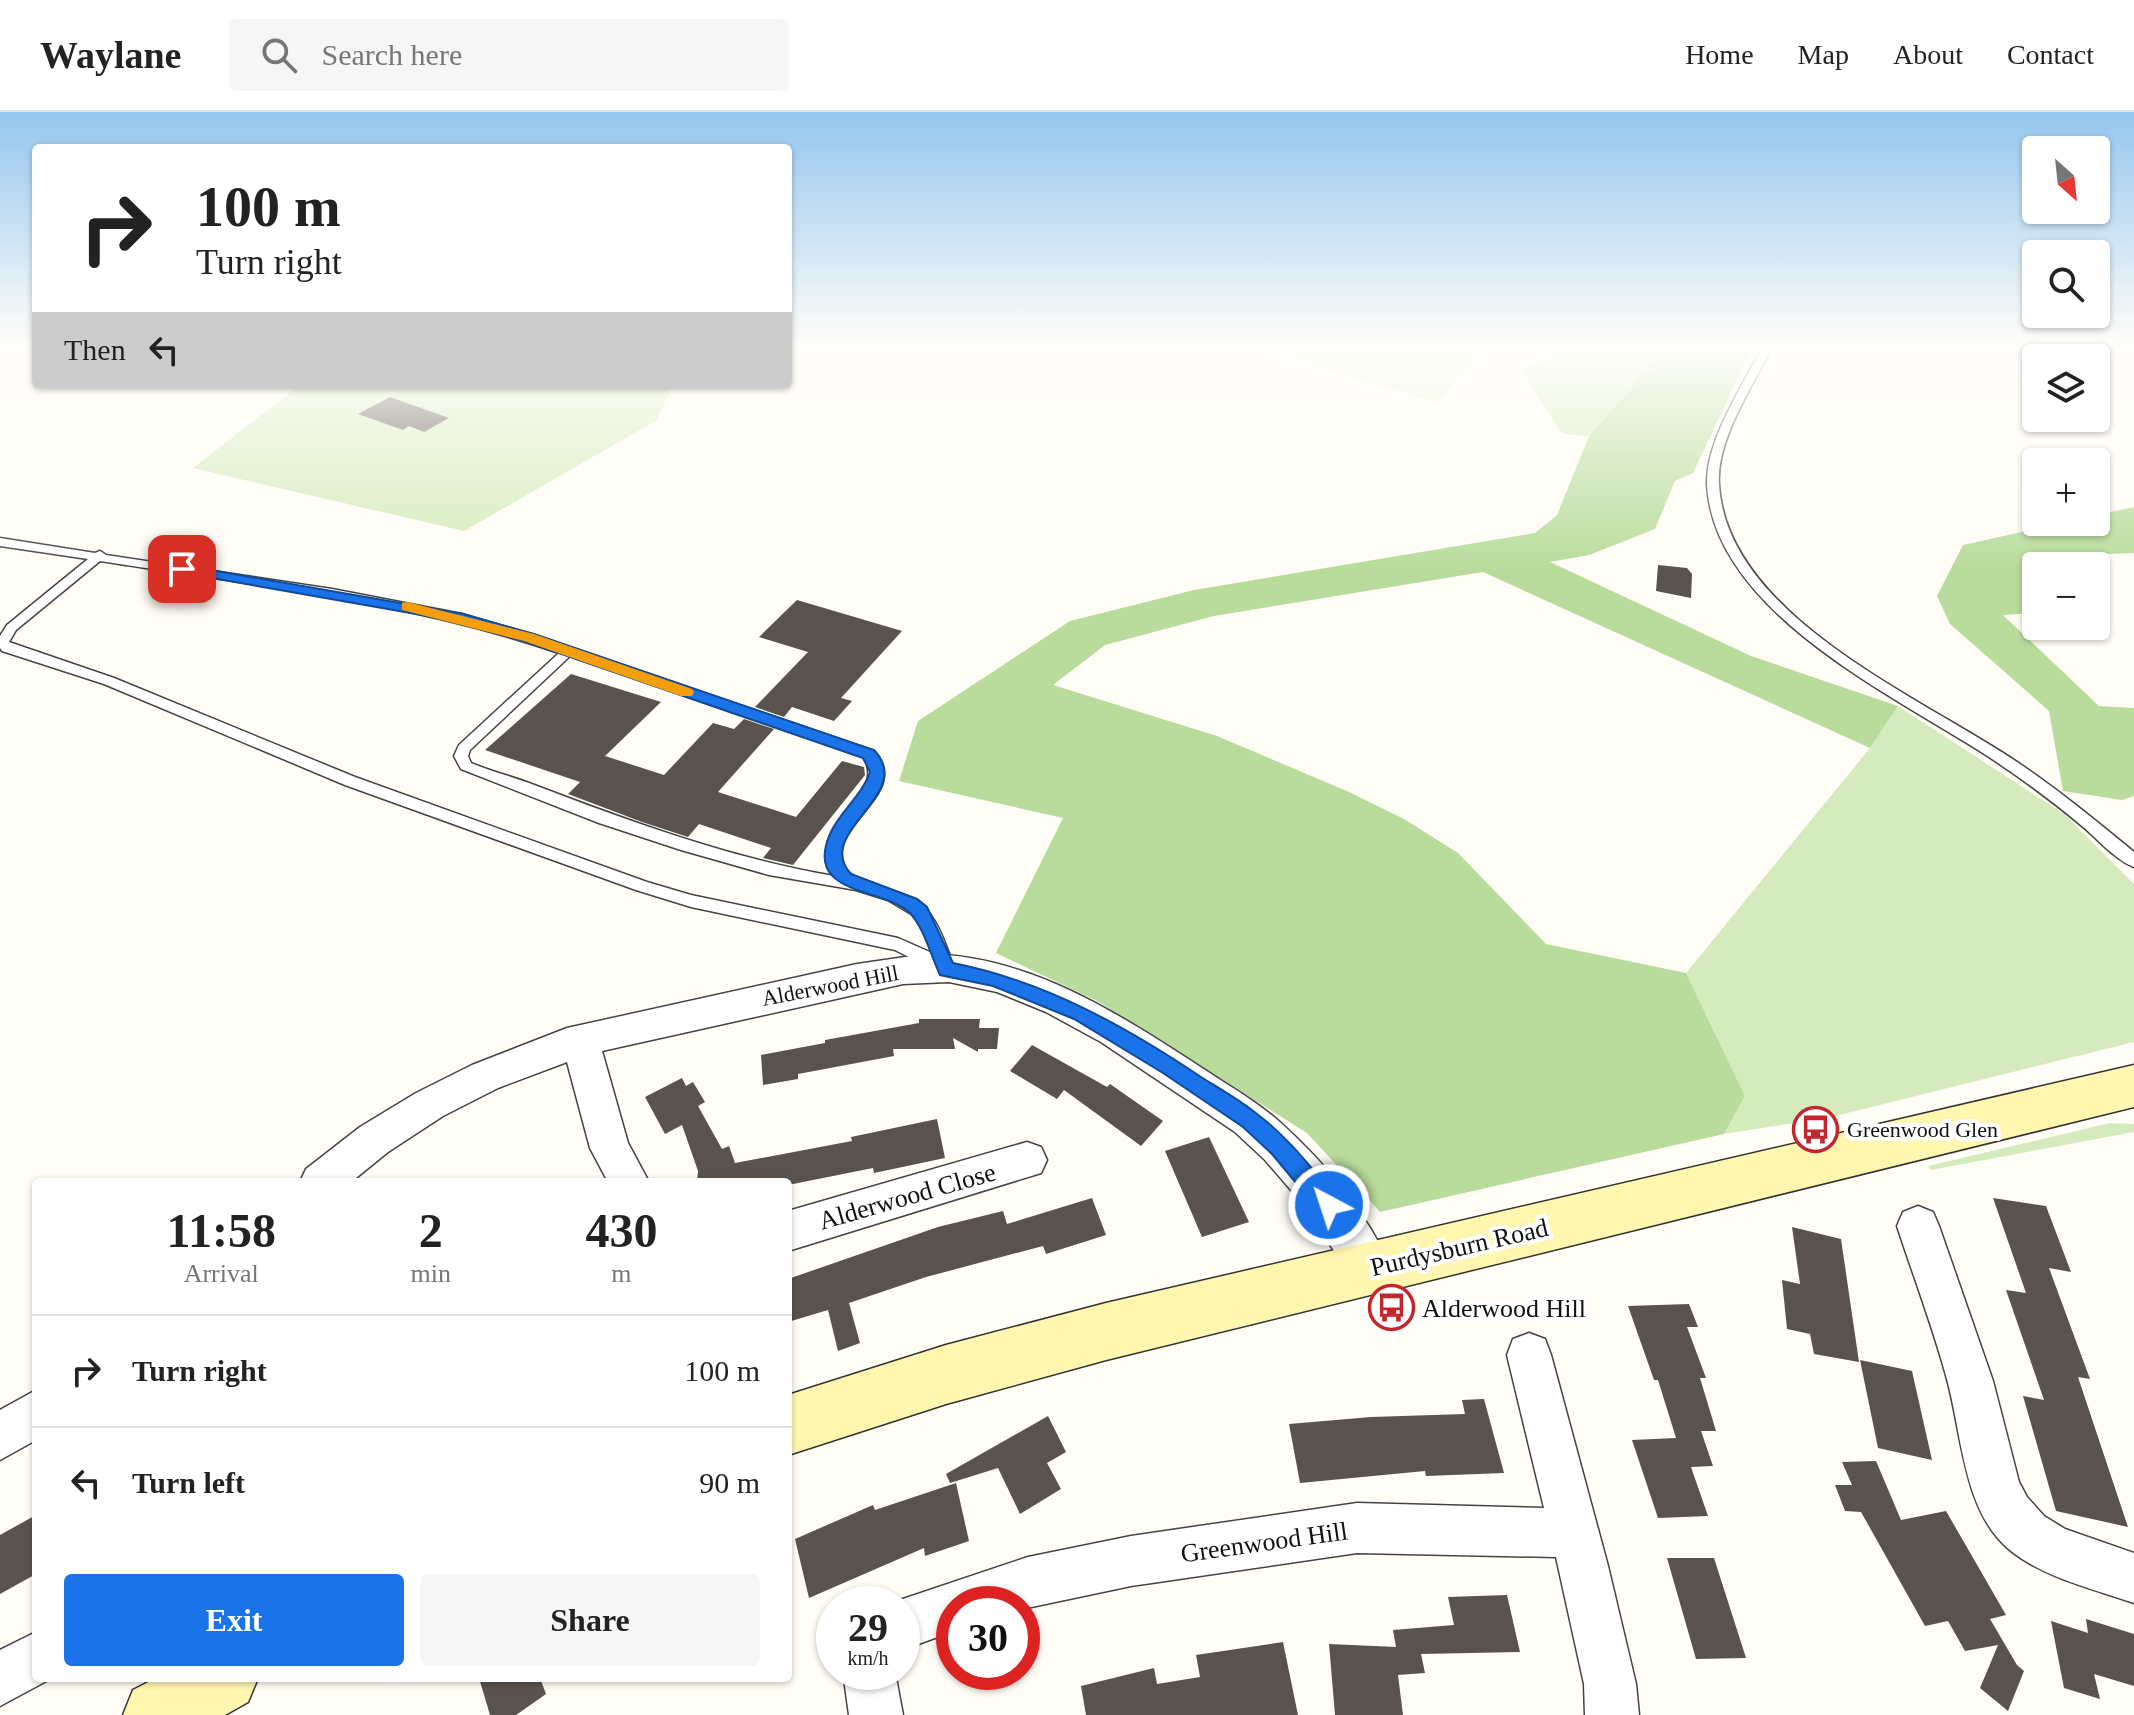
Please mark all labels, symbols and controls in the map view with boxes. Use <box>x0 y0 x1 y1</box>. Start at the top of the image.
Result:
search box <box>229 19 789 91</box>
icon: search <box>257 33 301 77</box>
text: Waylane <box>40 34 181 76</box>
text: Search here <box>321 38 462 71</box>
text: Home <box>1685 39 1754 70</box>
text: Map <box>1798 39 1849 70</box>
text: About <box>1893 39 1963 70</box>
text: Contact <box>2007 39 2094 70</box>
north arrow <box>2022 136 2110 224</box>
map controls <box>2022 136 2110 640</box>
icon: right <box>64 176 168 280</box>
text: 100 m <box>196 176 341 238</box>
button: search <box>2022 240 2110 328</box>
text: Turn right <box>196 242 342 282</box>
icon: left <box>142 328 186 372</box>
text: Then <box>64 333 126 366</box>
button: layers <box>2022 344 2110 432</box>
button: + <box>2022 448 2110 536</box>
pin <box>148 535 216 603</box>
icon: arrive <box>160 547 204 591</box>
button: − <box>2022 552 2110 640</box>
street label: Alderwood Hill <box>760 960 901 1011</box>
bus stop icon: Greenwood Glen <box>1792 1105 1840 1153</box>
place label: Greenwood Glen <box>1847 1117 1998 1142</box>
street label: Alderwood Close <box>815 1157 999 1236</box>
position arrow <box>1287 1163 1371 1247</box>
text: 11:58 <box>167 1204 276 1257</box>
text: 2 <box>419 1204 443 1257</box>
text: 430 <box>585 1204 657 1257</box>
street label: Purdysburn Road <box>1368 1213 1551 1282</box>
text: Arrival <box>184 1259 259 1288</box>
text: min <box>410 1259 451 1288</box>
text: m <box>611 1259 632 1288</box>
bus stop icon: Alderwood Hill <box>1367 1284 1415 1332</box>
place label: Alderwood Hill <box>1422 1294 1586 1323</box>
icon: right <box>64 1349 108 1393</box>
text: Turn right <box>132 1354 267 1387</box>
text: 100 m <box>684 1354 760 1387</box>
icon: left <box>64 1461 108 1505</box>
text: Turn left <box>132 1466 245 1499</box>
text: 90 m <box>699 1466 760 1499</box>
street label: Greenwood Hill <box>1179 1516 1349 1569</box>
button: Exit <box>64 1574 404 1666</box>
button: Share <box>420 1574 760 1666</box>
speed limit sign: 30 <box>936 1586 1040 1690</box>
text: 29 <box>848 1605 888 1650</box>
text: km/h <box>847 1647 889 1669</box>

